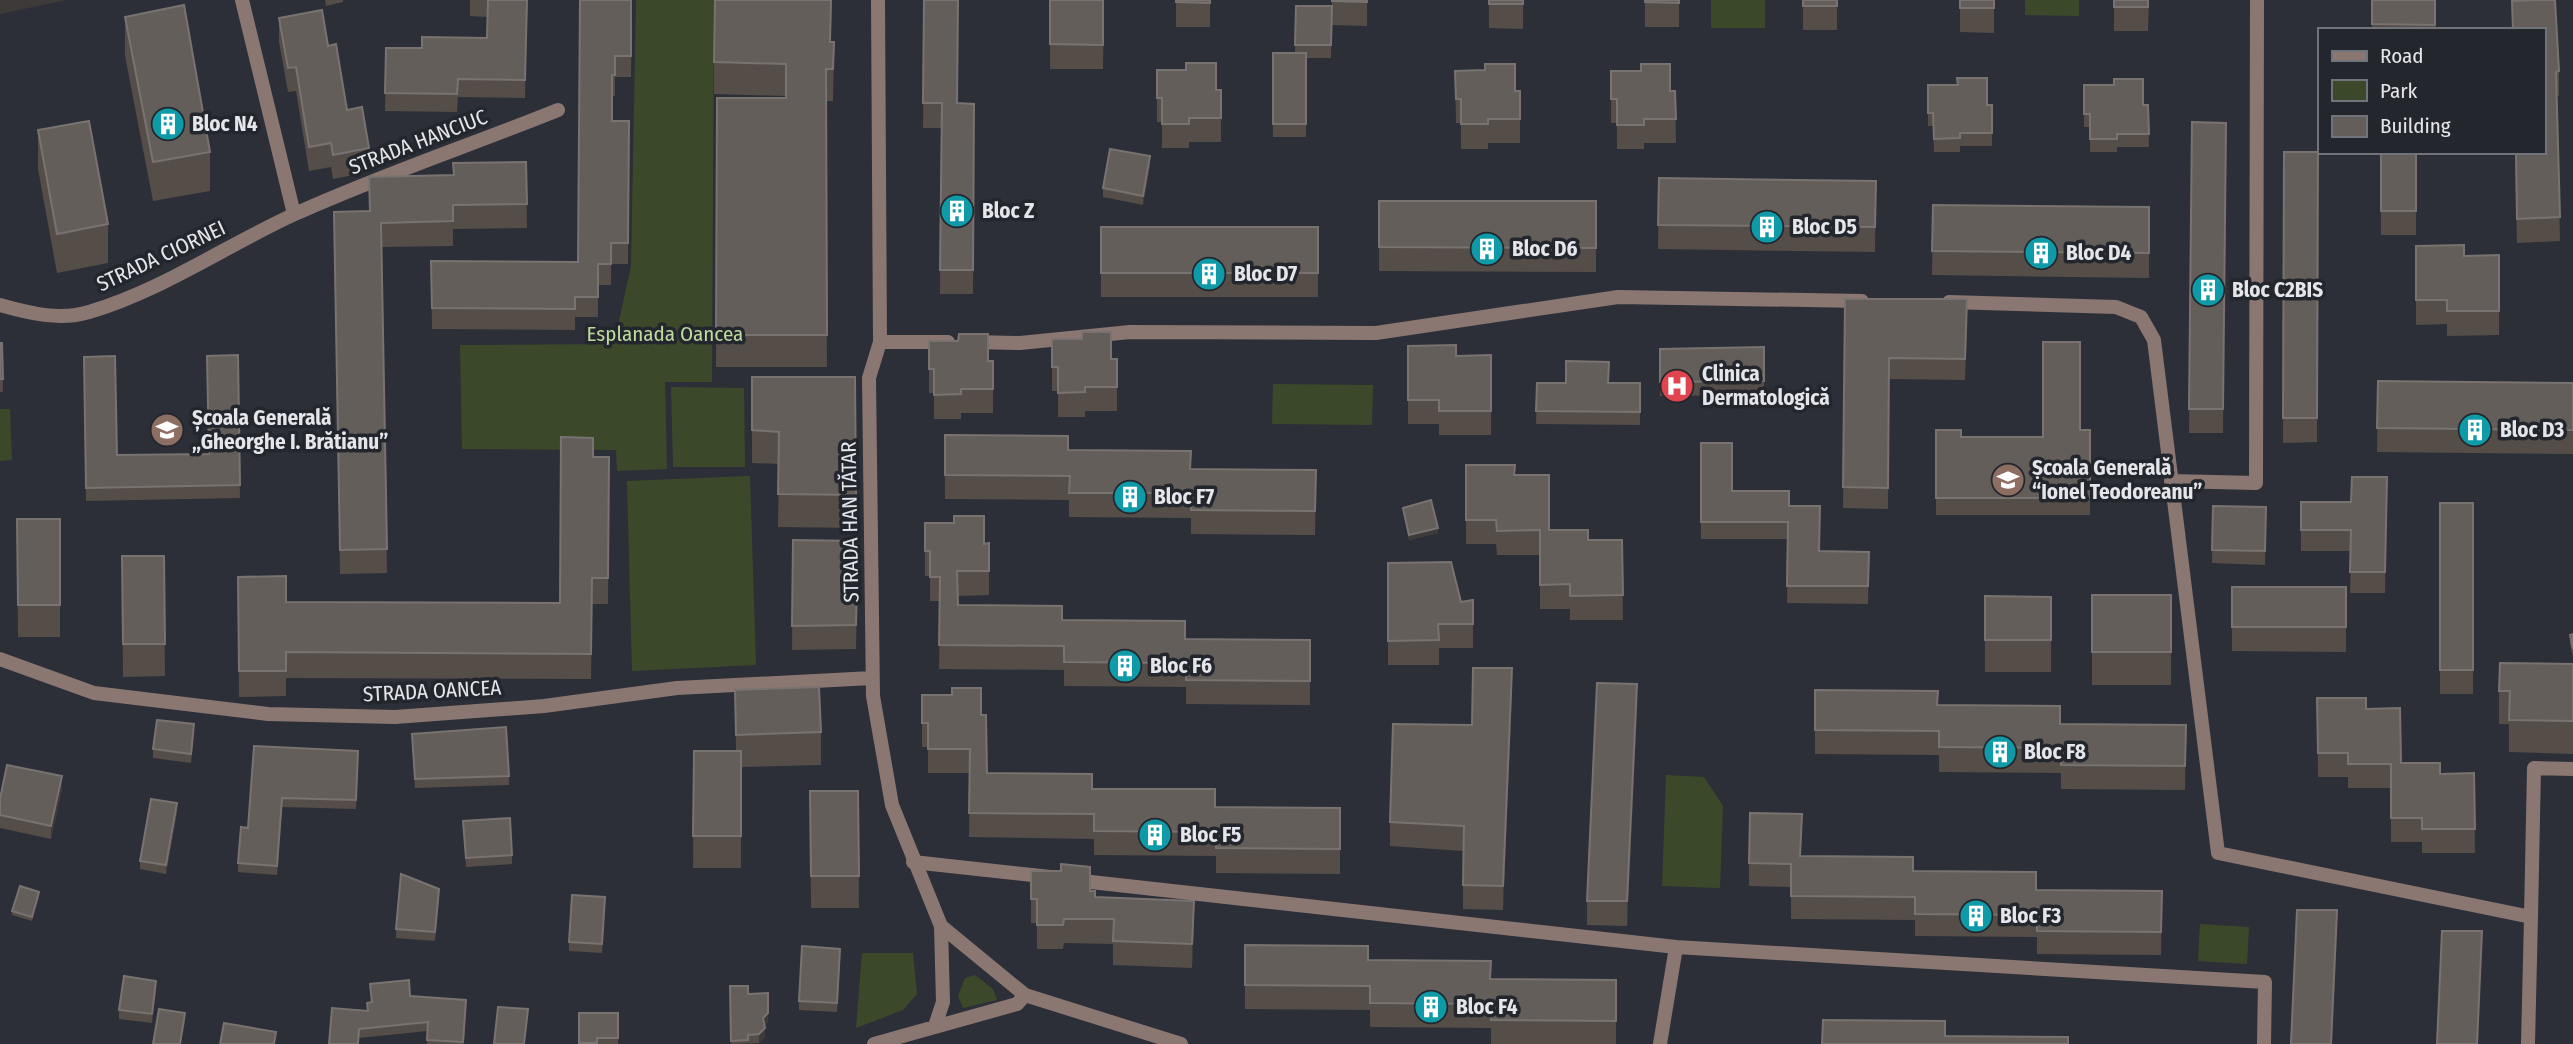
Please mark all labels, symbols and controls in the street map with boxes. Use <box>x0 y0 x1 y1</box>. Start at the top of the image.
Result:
legend <box>2318 28 2545 154</box>
text: Road <box>2380 43 2424 69</box>
text: Park <box>2380 78 2418 104</box>
street label: STRADA HANCIUC <box>345 104 491 180</box>
building icon: Bloc N4 <box>149 105 187 143</box>
place label: Bloc N4 <box>192 111 258 137</box>
text: Building <box>2380 113 2451 139</box>
building icon: Bloc Z <box>938 192 976 230</box>
place label: Bloc Z <box>982 198 1034 224</box>
building icon: Bloc D5 <box>1748 208 1786 246</box>
place label: Bloc D5 <box>1792 214 1857 240</box>
street label: STRADA CIORNEI <box>92 215 230 297</box>
building icon: Bloc D6 <box>1468 230 1506 268</box>
building icon: Bloc D4 <box>2022 234 2060 272</box>
place label: Bloc D6 <box>1512 236 1578 262</box>
place label: Bloc D4 <box>2066 240 2132 266</box>
building icon: Bloc D7 <box>1190 255 1228 293</box>
place label: Bloc D7 <box>1234 261 1297 287</box>
building icon: Bloc C2BIS <box>2189 271 2227 309</box>
place label: Bloc C2BIS <box>2232 277 2323 303</box>
park label: Esplanada Oancea <box>587 321 743 347</box>
place label: Clinica Dermatologică <box>1702 361 1830 411</box>
hospital icon: Clinica Dermatologică <box>1658 367 1696 405</box>
place label: Școala Generală „Gheorghe I. Brătianu” <box>192 405 388 455</box>
school or university icon: Școala Generală „Gheorghe I. Brătianu” <box>148 411 186 449</box>
building icon: Bloc D3 <box>2456 411 2494 449</box>
place label: Bloc D3 <box>2500 417 2564 443</box>
street label: STRADA HAN TĂTAR <box>836 441 864 603</box>
place label: Școala Generală “Ionel Teodoreanu” <box>2032 455 2202 505</box>
school or university icon: Școala Generală “Ionel Teodoreanu” <box>1989 461 2027 499</box>
building icon: Bloc F7 <box>1111 478 1149 516</box>
place label: Bloc F7 <box>1154 484 1214 510</box>
building icon: Bloc F6 <box>1106 647 1144 685</box>
place label: Bloc F6 <box>1150 653 1212 679</box>
street label: STRADA OANCEA <box>362 674 502 708</box>
building icon: Bloc F8 <box>1981 733 2019 771</box>
place label: Bloc F8 <box>2024 739 2086 765</box>
building icon: Bloc F5 <box>1136 816 1174 854</box>
place label: Bloc F5 <box>1180 822 1241 848</box>
building icon: Bloc F3 <box>1957 897 1995 935</box>
place label: Bloc F3 <box>2000 903 2061 929</box>
building icon: Bloc F4 <box>1412 988 1450 1026</box>
place label: Bloc F4 <box>1456 994 1518 1020</box>

